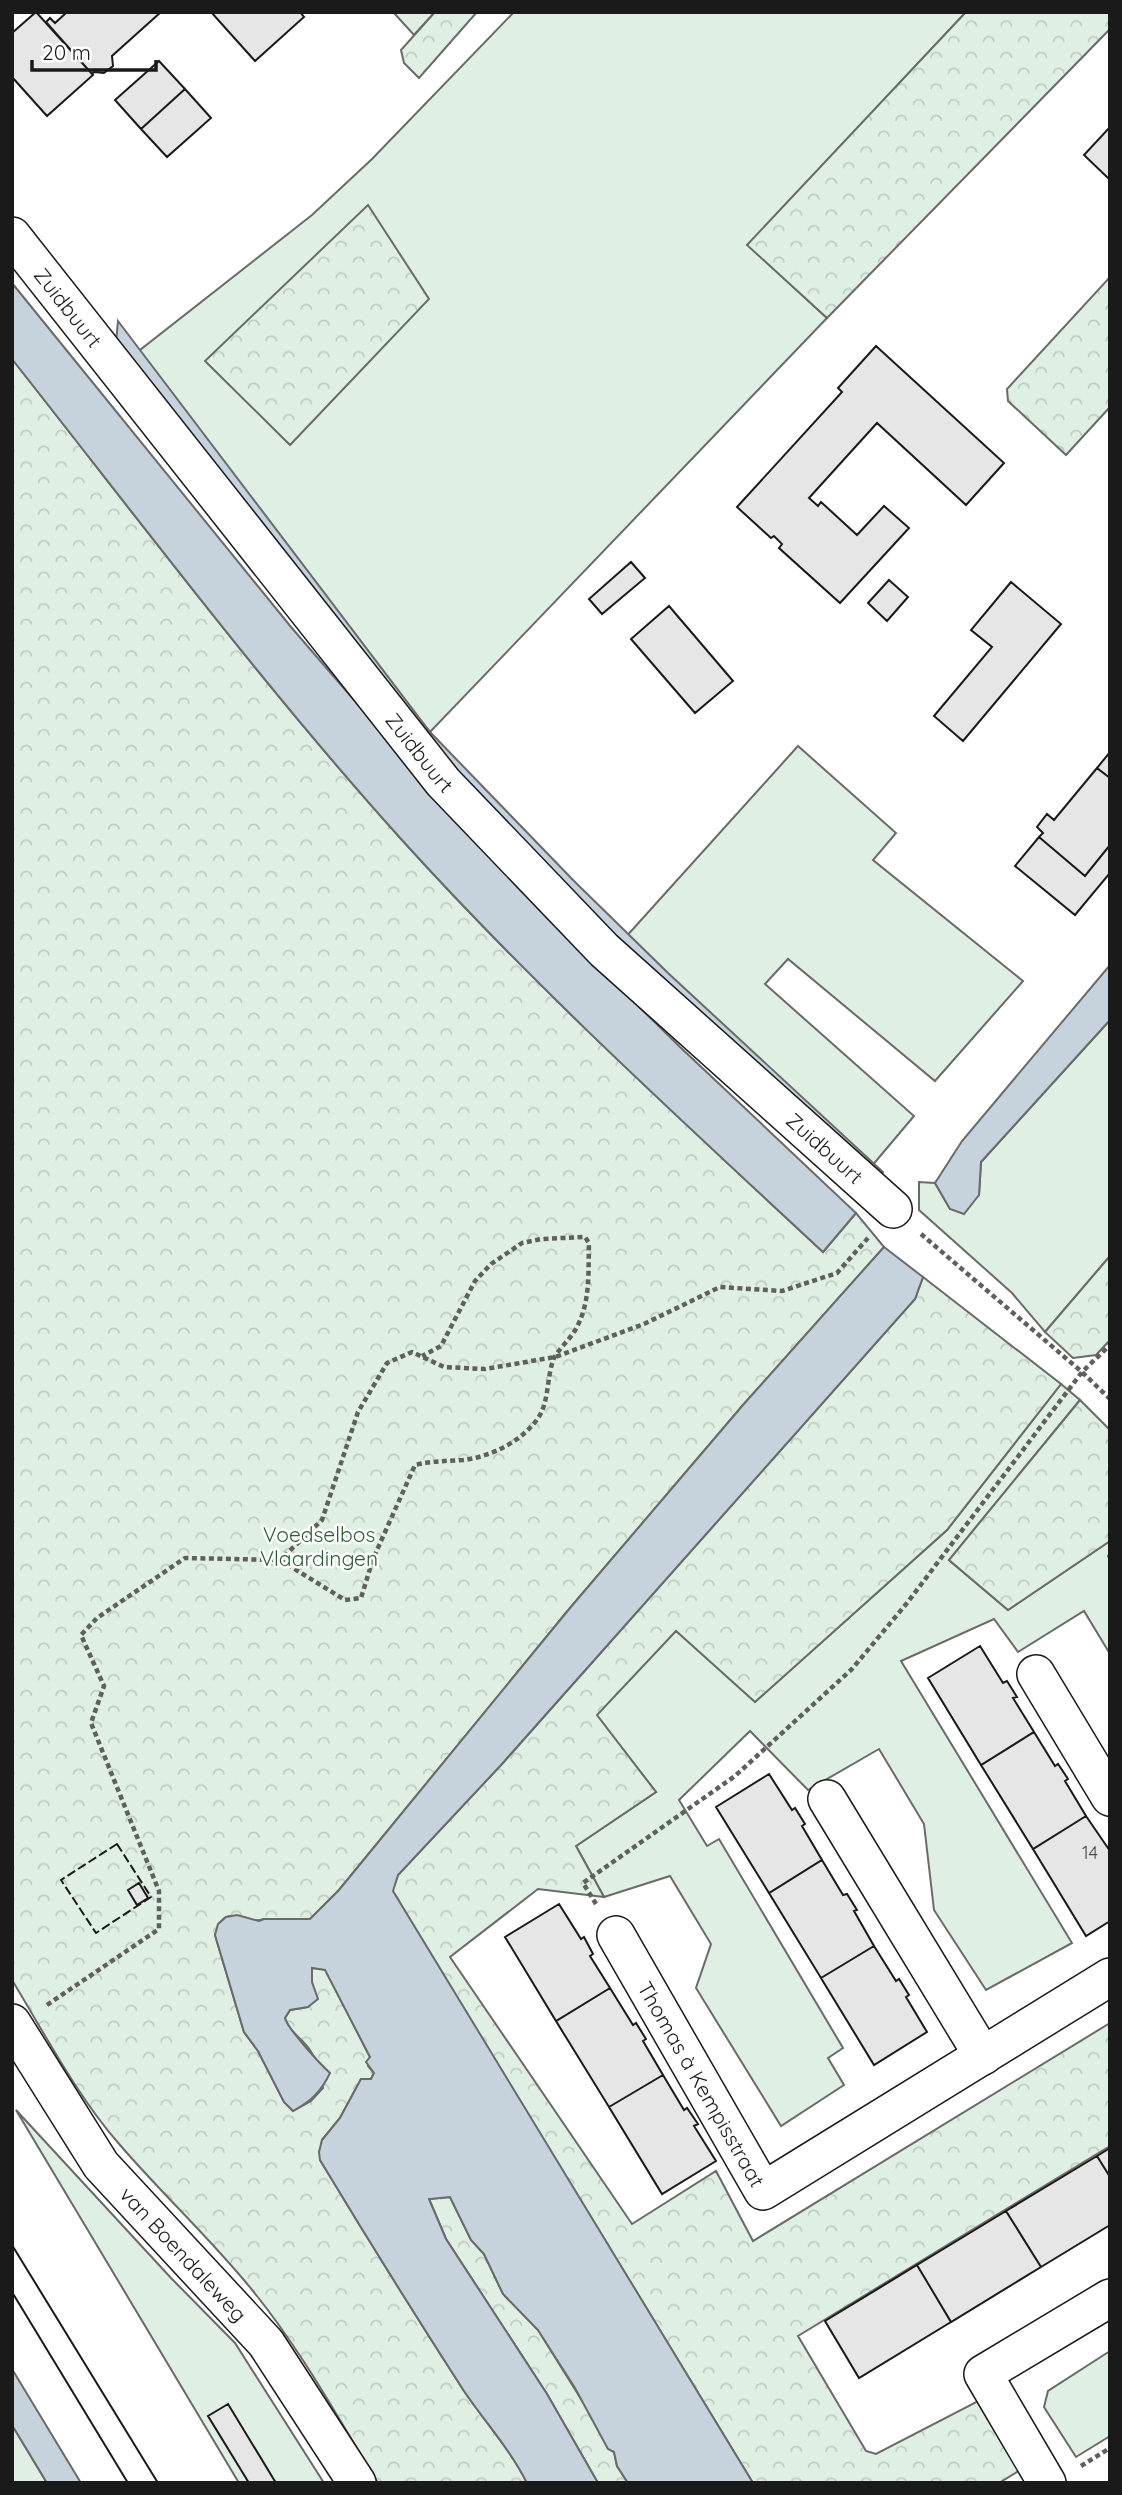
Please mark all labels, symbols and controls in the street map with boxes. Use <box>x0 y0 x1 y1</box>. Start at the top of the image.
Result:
scale bar <box>32 28 156 72</box>
text: 20 m <box>42 39 91 65</box>
street label: Zuidbuurt <box>29 262 108 353</box>
street label: Zuidbuurt <box>380 707 459 798</box>
street label: Zuidbuurt <box>781 1107 869 1189</box>
park label: Voedselbos Vlaardingen <box>260 1521 378 1571</box>
house number: 14 <box>1082 1841 1098 1864</box>
street label: Thomas à Kempisstraat <box>632 1977 771 2192</box>
street label: van Boendaleweg <box>115 2181 252 2327</box>

